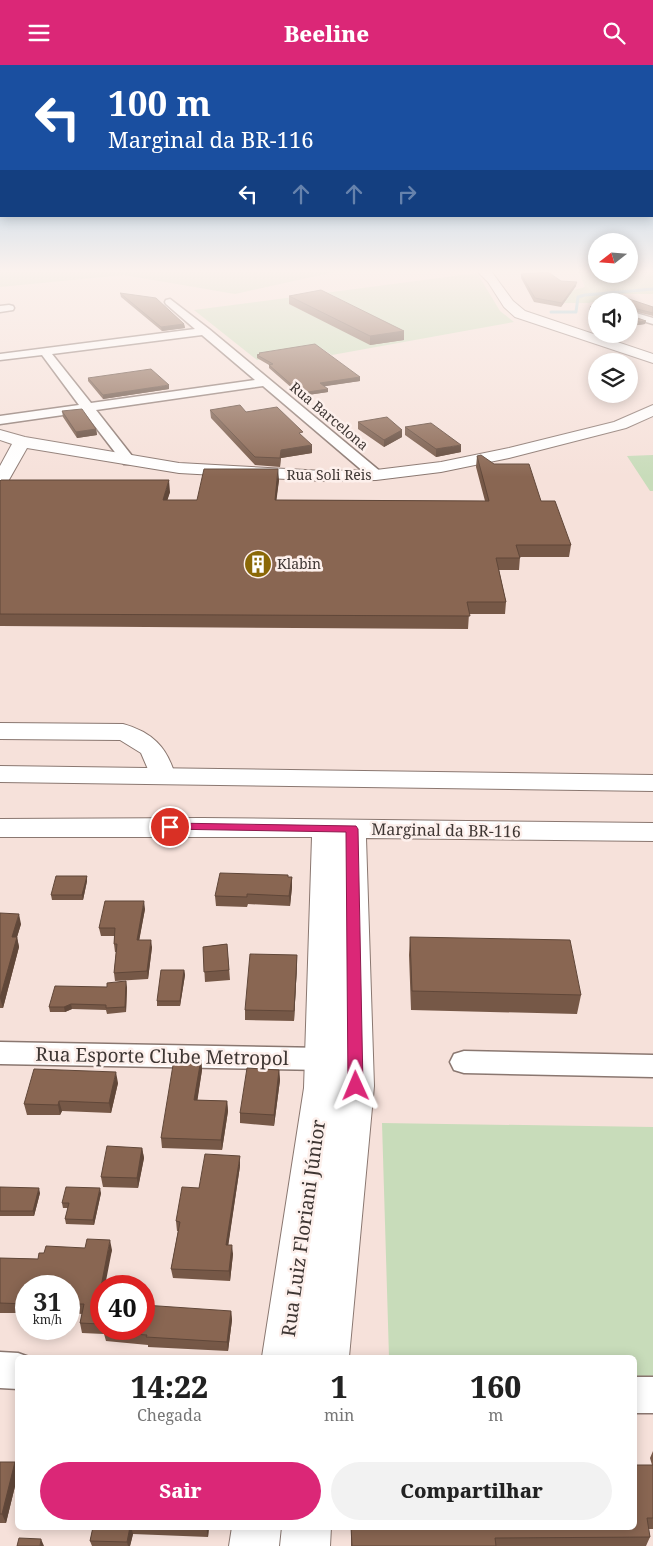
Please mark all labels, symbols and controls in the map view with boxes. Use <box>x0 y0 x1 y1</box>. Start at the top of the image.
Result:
text: Beeline <box>284 18 369 48</box>
icon: menu <box>25 19 53 47</box>
icon: search <box>600 19 628 47</box>
text: 100 m <box>108 79 211 126</box>
icon: left <box>25 85 90 150</box>
text: Marginal da BR-116 <box>108 124 314 154</box>
icon: left <box>234 180 262 208</box>
icon: ahead <box>287 180 315 208</box>
icon: ahead <box>340 180 368 208</box>
icon: right <box>393 180 421 208</box>
north arrow <box>588 233 638 283</box>
map controls <box>588 233 638 403</box>
button: sound <box>588 293 638 343</box>
button: layers <box>588 353 638 403</box>
street label: Rua Barcelona <box>286 377 373 454</box>
street label: Rua Soli Reis <box>286 465 372 484</box>
building icon: Klabin <box>243 549 273 579</box>
place label: Klabin <box>277 554 321 573</box>
pin <box>149 806 191 848</box>
icon: arrive <box>156 813 184 841</box>
street label: Marginal da BR-116 <box>371 818 521 842</box>
street label: Rua Esporte Clube Metropol <box>35 1041 289 1071</box>
position arrow <box>329 1059 381 1111</box>
street label: Rua Luiz Floriani Júnior <box>275 1118 331 1338</box>
speed limit sign: 40 <box>90 1275 155 1340</box>
text: 31 <box>33 1284 62 1318</box>
text: km/h <box>33 1311 62 1328</box>
text: 14:22 <box>131 1366 208 1407</box>
text: 1 <box>331 1366 348 1407</box>
text: 160 <box>470 1366 521 1407</box>
text: Chegada <box>137 1404 202 1426</box>
text: min <box>324 1404 354 1426</box>
text: m <box>488 1404 503 1426</box>
button: Sair <box>40 1462 321 1520</box>
button: Compartilhar <box>331 1462 612 1520</box>

